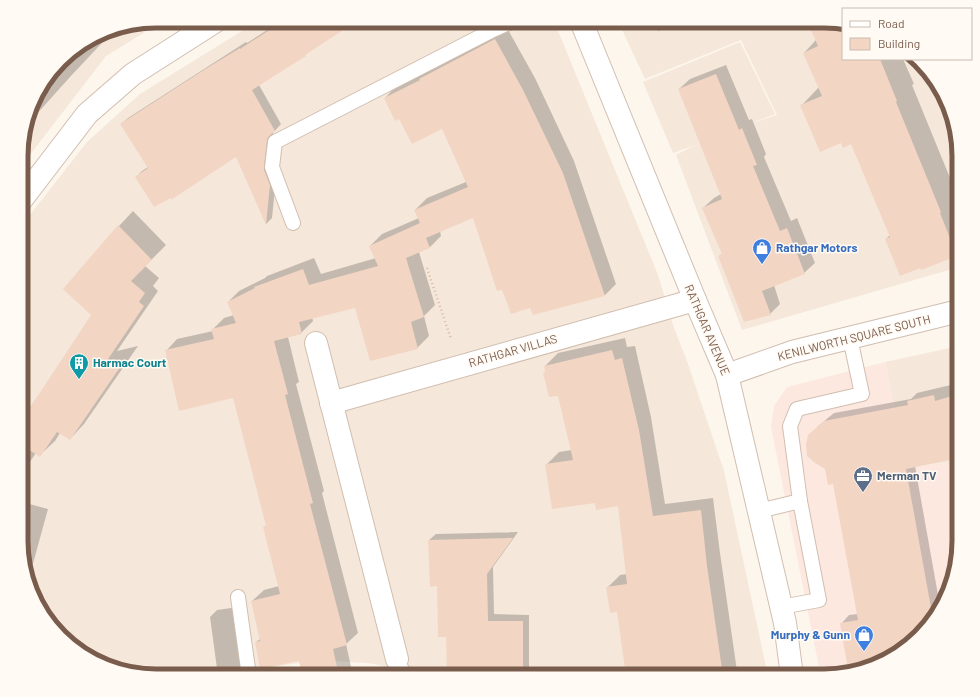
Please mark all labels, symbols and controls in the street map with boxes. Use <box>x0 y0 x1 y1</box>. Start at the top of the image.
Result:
legend <box>842 8 972 60</box>
text: Road <box>878 16 905 30</box>
text: Building <box>878 36 920 50</box>
shop icon: Rathgar Motors <box>751 237 773 265</box>
place label: Rathgar Motors <box>776 240 857 254</box>
street label: RATHGAR AVENUE <box>682 282 733 377</box>
street label: KENILWORTH SQUARE SOUTH <box>776 311 932 363</box>
street label: RATHGAR VILLAS <box>467 331 559 369</box>
building icon: Harmac Court <box>68 352 90 380</box>
place label: Harmac Court <box>93 355 167 369</box>
office icon: Merman TV <box>852 465 874 493</box>
place label: Merman TV <box>877 468 937 482</box>
shop icon: Murphy & Gunn <box>853 624 875 652</box>
place label: Murphy & Gunn <box>771 627 850 641</box>

